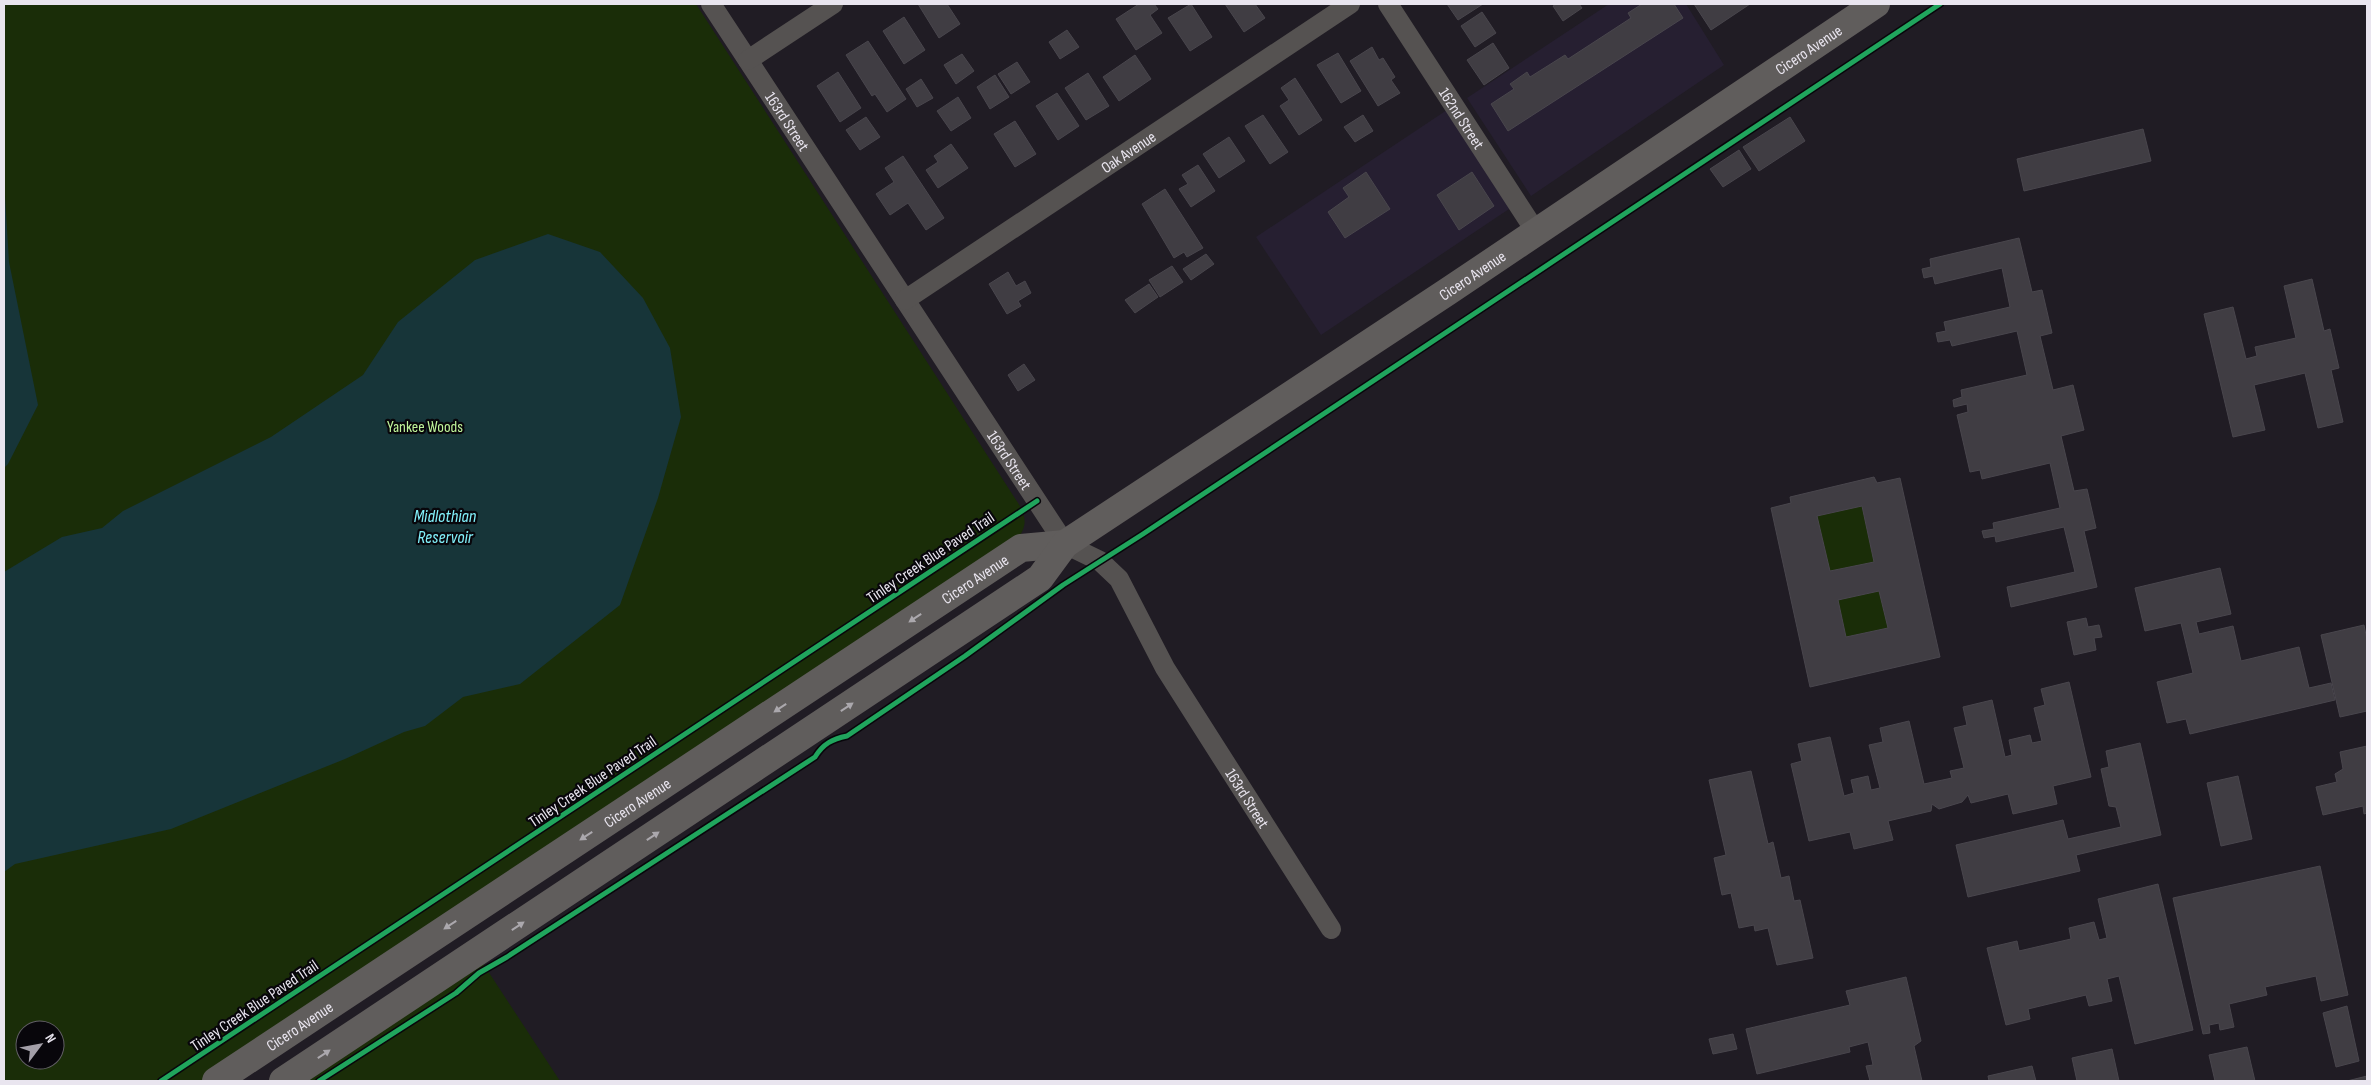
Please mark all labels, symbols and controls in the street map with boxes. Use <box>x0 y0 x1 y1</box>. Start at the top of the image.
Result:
street label: Cicero Avenue <box>1772 21 1846 80</box>
street label: 162nd Street <box>1434 85 1488 153</box>
street label: 163rd Street <box>760 89 813 155</box>
street label: Oak Avenue <box>1098 128 1160 178</box>
street label: Cicero Avenue <box>1436 247 1510 305</box>
park label: Yankee Woods <box>387 418 463 437</box>
street label: 163rd Street <box>982 427 1035 494</box>
water label: Midlothian Reservoir <box>414 506 477 548</box>
street label: Tinley Creek Blue Paved Trail <box>863 508 998 608</box>
street label: Cicero Avenue <box>939 551 1013 609</box>
one-way arrow <box>909 613 922 623</box>
one-way arrow <box>840 702 853 712</box>
one-way arrow <box>773 703 787 713</box>
street label: Tinley Creek Blue Paved Trail <box>525 732 660 832</box>
street label: 163rd Street <box>1220 766 1272 832</box>
street label: Cicero Avenue <box>601 774 675 832</box>
one-way arrow <box>646 831 660 841</box>
one-way arrow <box>580 832 593 841</box>
one-way arrow <box>444 921 457 930</box>
one-way arrow <box>511 921 524 930</box>
street label: Tinley Creek Blue Paved Trail <box>187 956 322 1056</box>
street label: Cicero Avenue <box>263 998 337 1056</box>
north arrow <box>15 1020 65 1070</box>
text: N <box>41 1031 60 1046</box>
one-way arrow <box>317 1049 331 1059</box>

